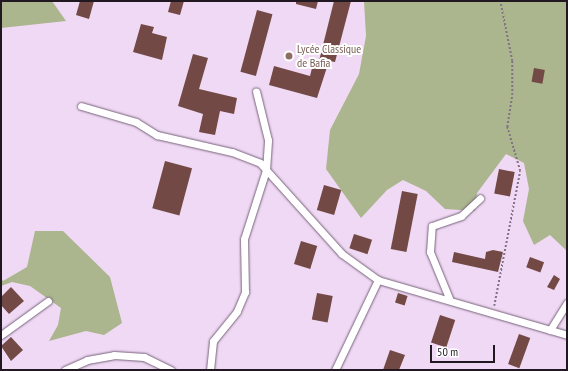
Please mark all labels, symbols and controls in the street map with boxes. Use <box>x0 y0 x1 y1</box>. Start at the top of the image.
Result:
place label: Lycée Classique de Bafia <box>297 42 361 70</box>
marker: Lycée Classique de Bafia <box>284 51 294 61</box>
scale bar <box>432 337 497 363</box>
text: 50 m <box>437 344 458 359</box>

